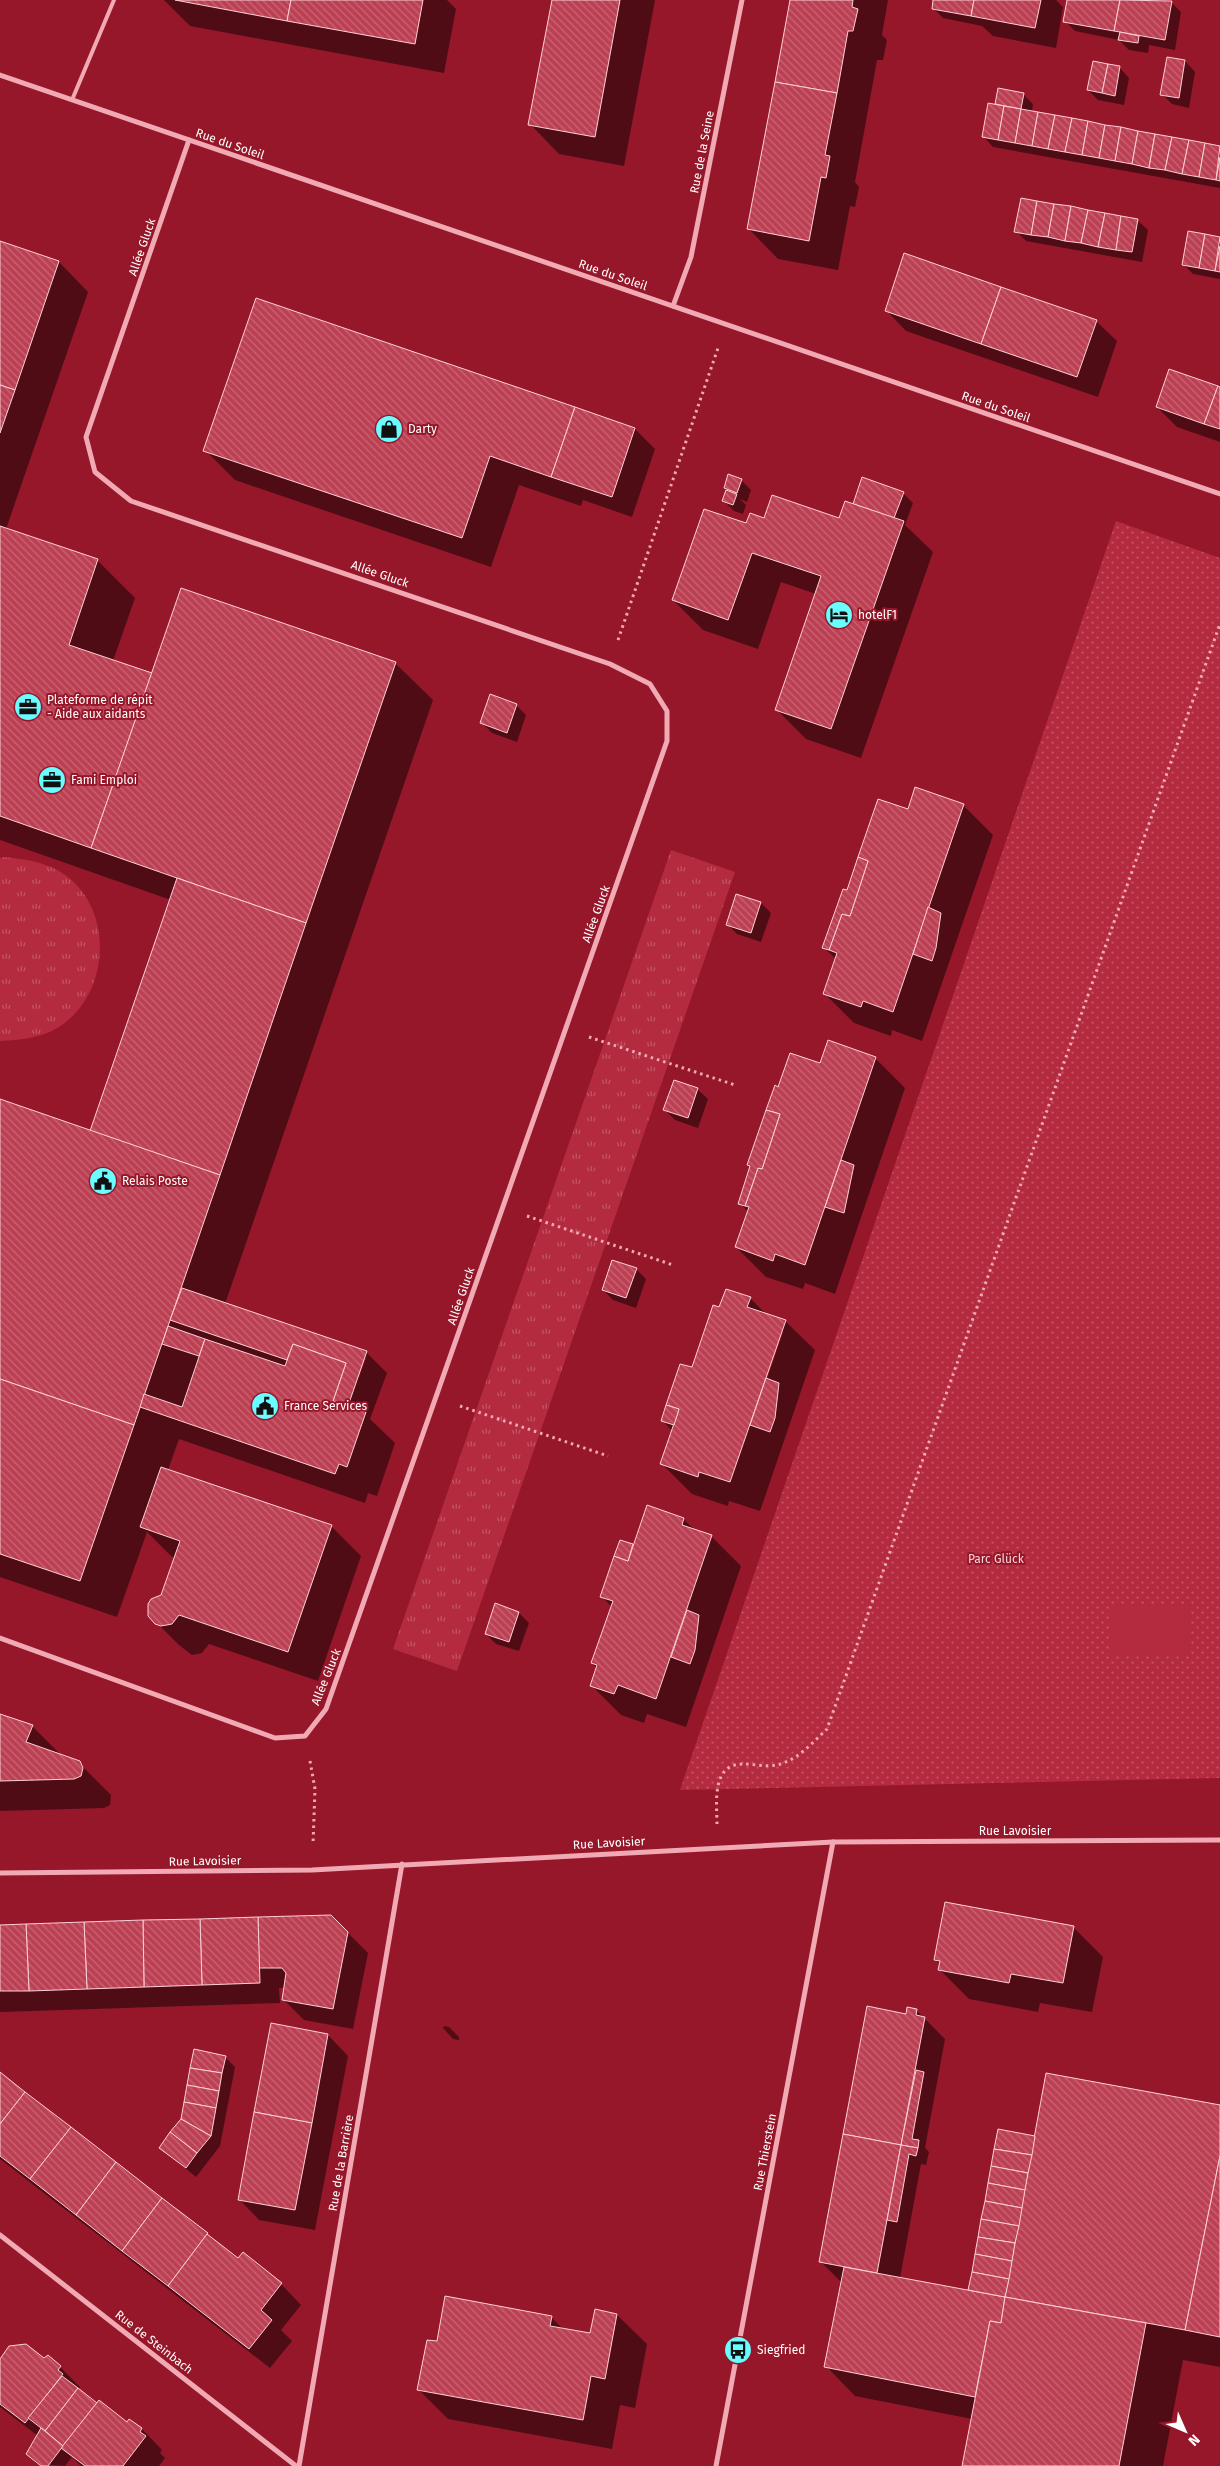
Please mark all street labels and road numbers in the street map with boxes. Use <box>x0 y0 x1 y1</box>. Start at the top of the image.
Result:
street label: Rue de la Seine <box>687 109 717 195</box>
street label: Rue du Soleil <box>194 126 267 162</box>
street label: Allée Gluck <box>126 216 159 278</box>
street label: Rue du Soleil <box>577 257 650 293</box>
street label: Rue du Soleil <box>960 389 1033 425</box>
street label: Allée Gluck <box>349 558 411 591</box>
street label: Allée Gluck <box>579 883 613 945</box>
street label: Allée Gluck <box>445 1265 478 1327</box>
street label: Allée Gluck <box>308 1646 344 1707</box>
street label: Rue Lavoisier <box>979 1824 1052 1838</box>
street label: Rue Lavoisier <box>572 1834 646 1852</box>
street label: Rue Lavoisier <box>169 1853 242 1869</box>
street label: Rue Thierstein <box>751 2112 779 2192</box>
street label: Rue de la Barrière <box>326 2114 356 2212</box>
street label: Rue de Steinbach <box>112 2307 196 2377</box>

